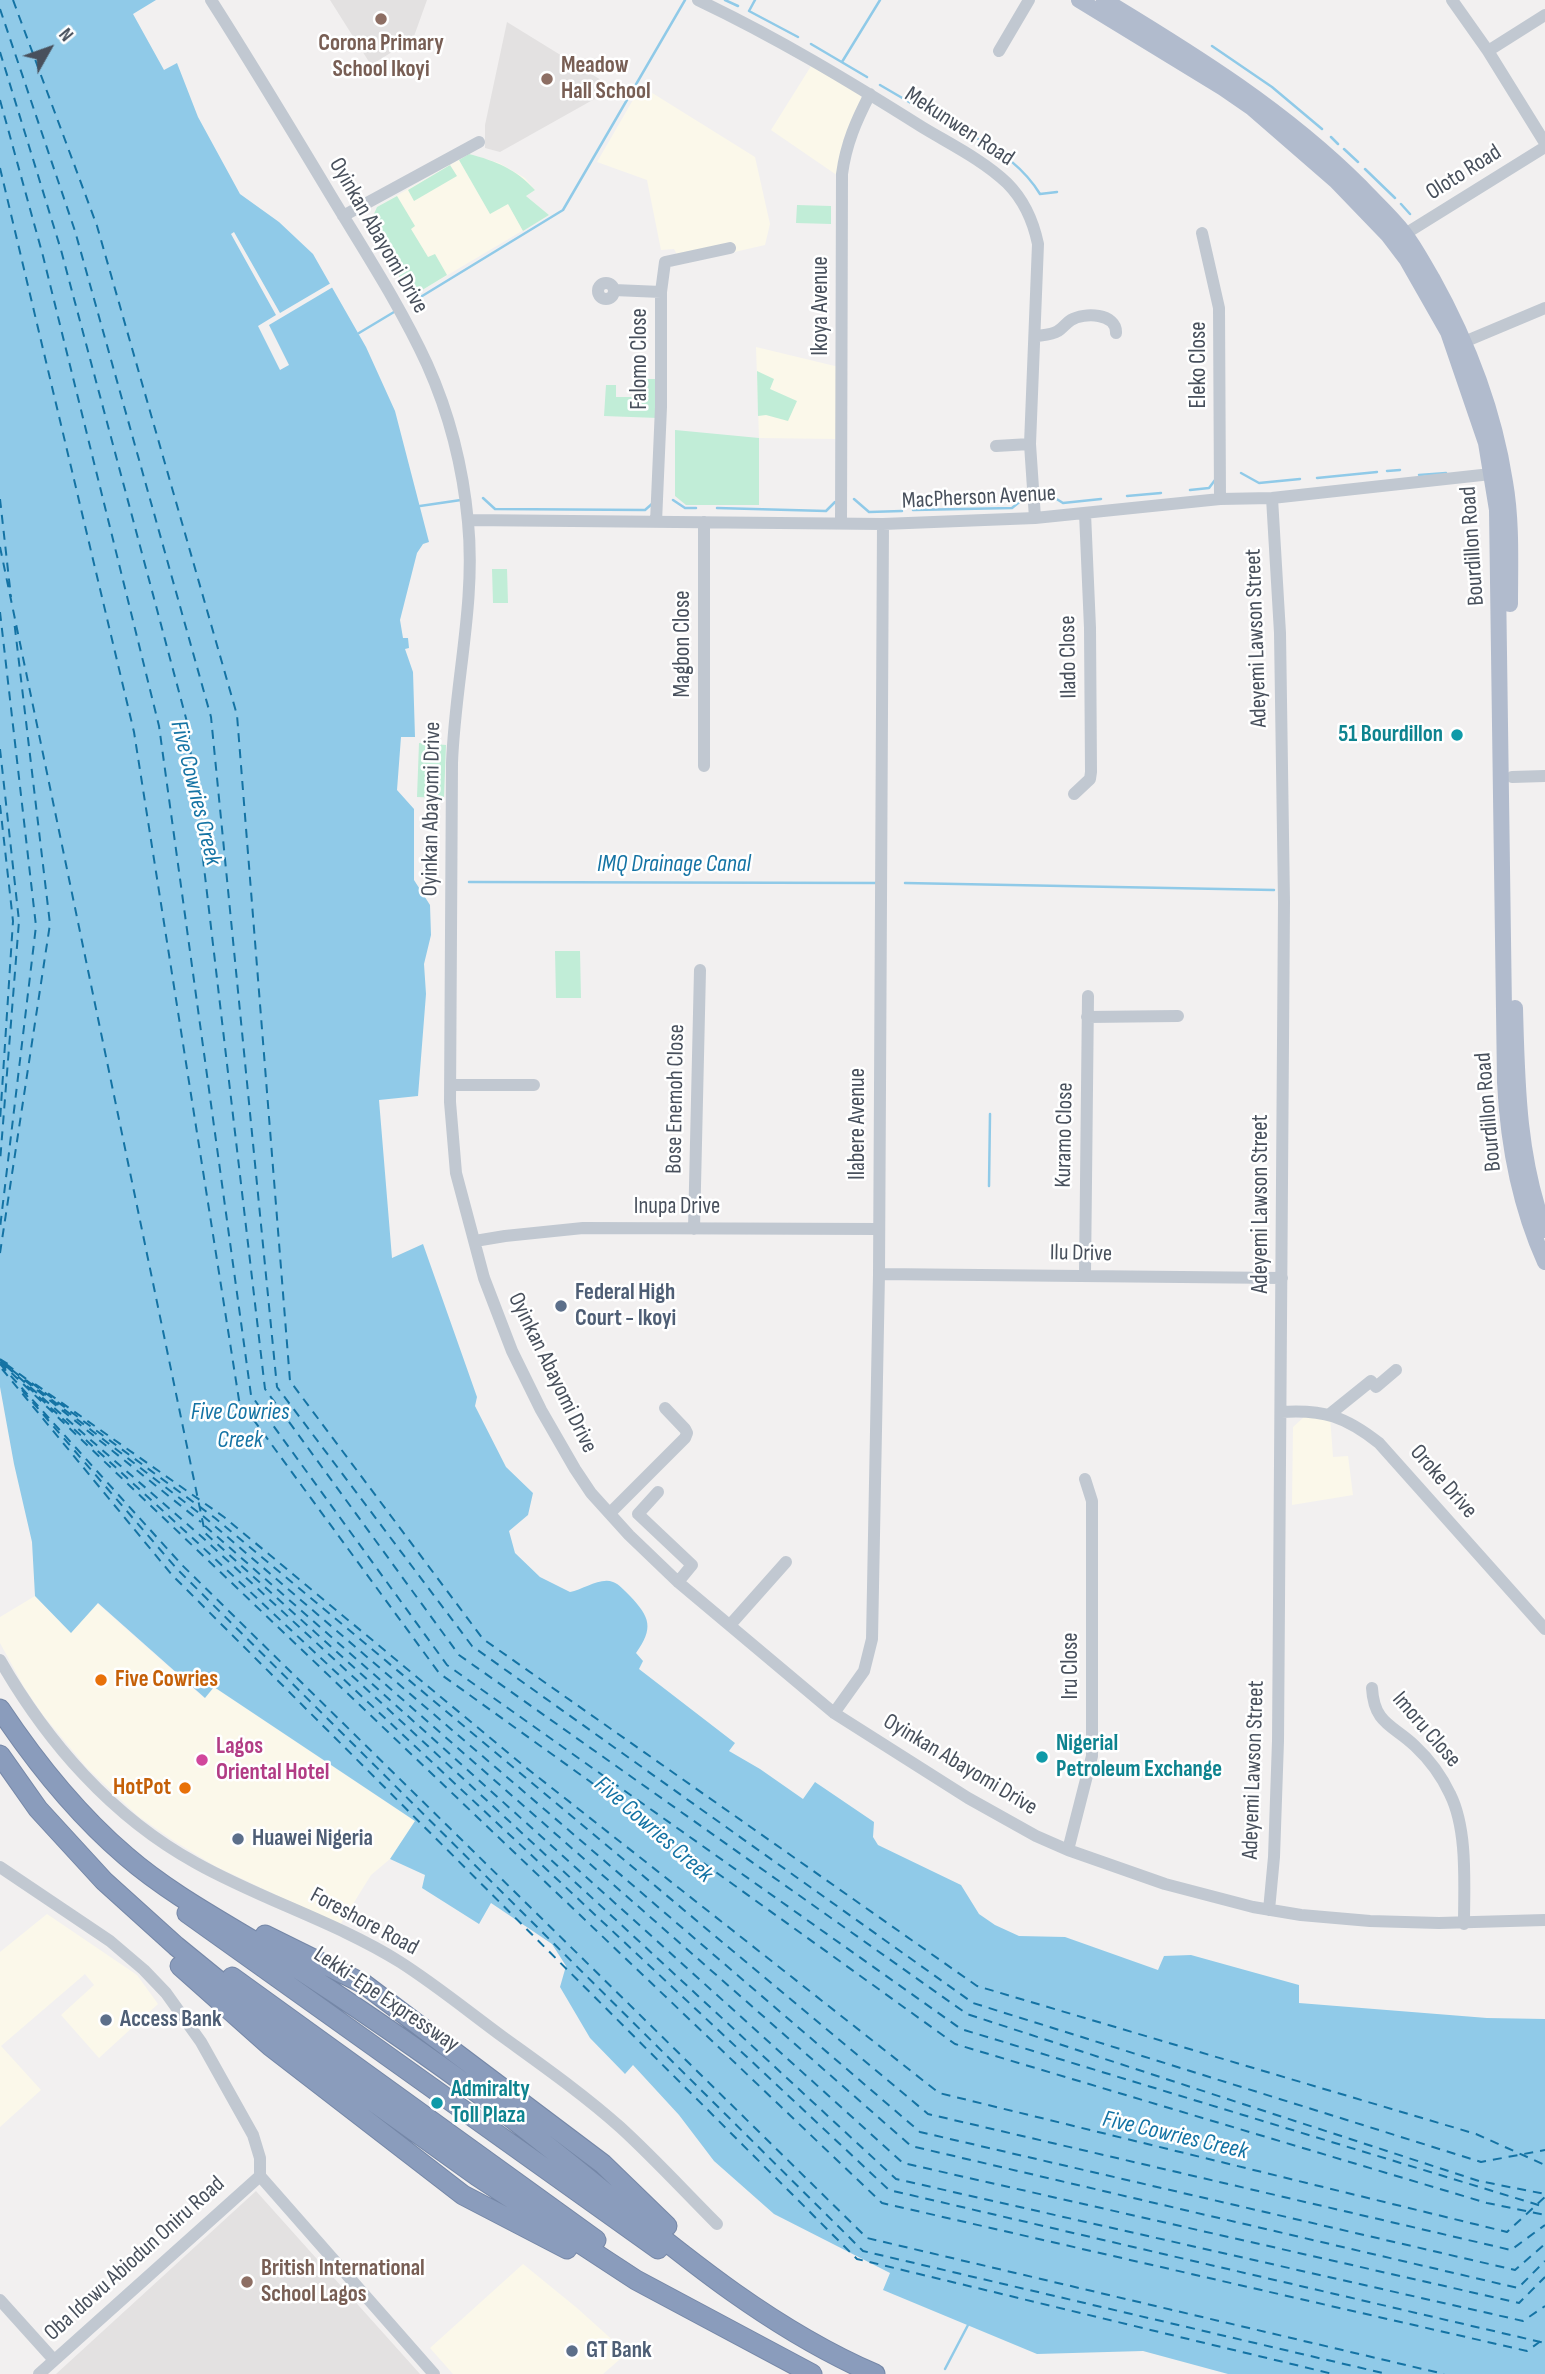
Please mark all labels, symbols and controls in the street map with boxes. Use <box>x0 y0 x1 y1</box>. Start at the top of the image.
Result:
marker: Corona Primary School Ikoyi <box>373 11 389 27</box>
north arrow <box>14 14 84 84</box>
text: N <box>53 24 78 46</box>
place label: Corona Primary School Ikoyi <box>318 30 444 84</box>
place label: Meadow Hall School <box>561 52 651 106</box>
marker: Meadow Hall School <box>539 71 555 87</box>
street label: Mekunwen Road <box>899 81 1019 173</box>
street label: Oloto Road <box>1421 139 1507 207</box>
street label: Oyinkan Abayomi Drive <box>322 153 434 319</box>
street label: Ikoya Avenue <box>807 256 835 356</box>
street label: Falomo Close <box>626 308 654 410</box>
street label: Eleko Close <box>1185 321 1213 409</box>
street label: MacPherson Avenue <box>901 480 1057 516</box>
street label: Bourdillon Road <box>1455 485 1491 607</box>
street label: Adeyemi Lawson Street <box>1240 548 1274 728</box>
street label: Magbon Close <box>669 591 697 697</box>
street label: Ilado Close <box>1054 615 1084 699</box>
water label: Five Cowries Creek <box>163 718 227 868</box>
street label: Oyinkan Abayomi Drive <box>417 721 447 897</box>
place label: 51 Bourdillon <box>1338 721 1443 749</box>
marker: 51 Bourdillon <box>1449 727 1465 743</box>
water label: IMQ Drainage Canal <box>597 851 751 879</box>
street label: Bose Enemoh Close <box>661 1024 691 1174</box>
street label: Bourdillon Road <box>1470 1051 1508 1173</box>
street label: Ilabere Avenue <box>844 1068 872 1180</box>
street label: Kuramo Close <box>1050 1082 1080 1188</box>
street label: Adeyemi Lawson Street <box>1247 1115 1275 1293</box>
street label: Inupa Drive <box>634 1193 720 1221</box>
street label: Ilu Drive <box>1050 1240 1112 1268</box>
place label: Federal High Court - Ikoyi <box>575 1279 676 1333</box>
street label: Oyinkan Abayomi Drive <box>501 1288 603 1458</box>
marker: Federal High Court - Ikoyi <box>553 1298 569 1314</box>
water label: Five Cowries Creek <box>191 1399 289 1455</box>
street label: Oroke Drive <box>1404 1440 1482 1524</box>
street label: Iru Close <box>1057 1633 1085 1699</box>
place label: Five Cowries <box>115 1666 218 1694</box>
marker: Five Cowries <box>93 1672 109 1688</box>
street label: Adeyemi Lawson Street <box>1237 1680 1271 1860</box>
street label: Imoru Close <box>1386 1686 1466 1774</box>
street label: Oyinkan Abayomi Drive <box>878 1708 1042 1822</box>
place label: Nigerial Petroleum Exchange <box>1056 1730 1222 1784</box>
place label: Lagos Oriental Hotel <box>216 1733 329 1787</box>
marker: Nigerial Petroleum Exchange <box>1034 1749 1050 1765</box>
marker: Lagos Oriental Hotel <box>194 1752 210 1768</box>
water label: Five Cowries Creek <box>588 1771 718 1889</box>
place label: HotPot <box>113 1774 171 1802</box>
marker: HotPot <box>177 1780 193 1796</box>
place label: Huawei Nigeria <box>252 1825 373 1853</box>
marker: Huawei Nigeria <box>230 1831 246 1847</box>
street label: Foreshore Road <box>305 1882 423 1962</box>
street label: Lekki-Epe Expressway <box>308 1941 464 2059</box>
place label: Access Bank <box>120 2006 222 2034</box>
marker: Access Bank <box>98 2012 114 2028</box>
place label: Admiralty Toll Plaza <box>451 2076 530 2130</box>
marker: Admiralty Toll Plaza <box>429 2095 445 2111</box>
water label: Five Cowries Creek <box>1100 2105 1250 2167</box>
street label: Oba Idowu Abiodun Oniru Road <box>39 2171 231 2347</box>
place label: British International School Lagos <box>261 2255 425 2309</box>
marker: British International School Lagos <box>239 2274 255 2290</box>
place label: GT Bank <box>586 2337 652 2365</box>
marker: GT Bank <box>564 2343 580 2359</box>

